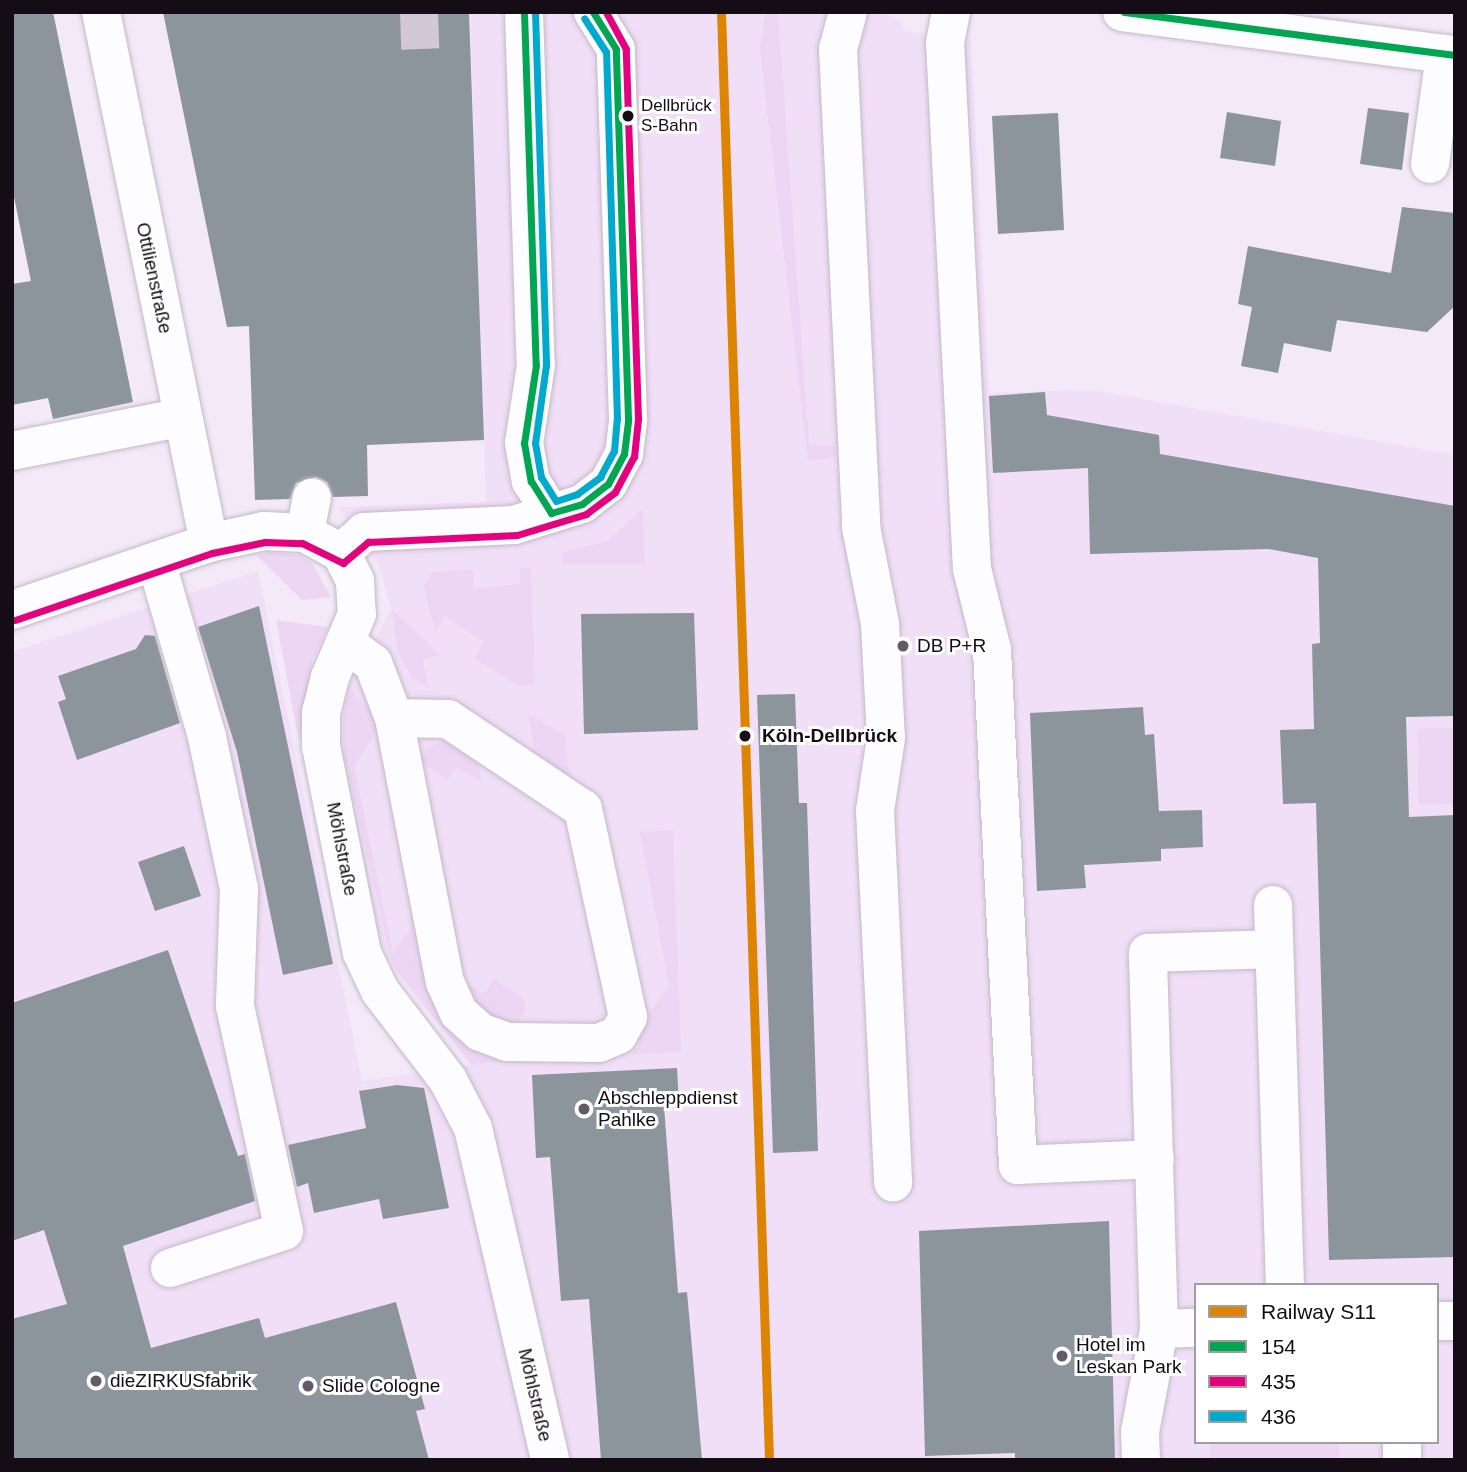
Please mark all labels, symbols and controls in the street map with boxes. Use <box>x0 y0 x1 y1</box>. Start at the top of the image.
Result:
place label: Dellbrück S-Bahn <box>641 96 712 136</box>
marker: Dellbrück S-Bahn <box>621 109 635 123</box>
street label: Ottilienstraße <box>131 220 177 336</box>
place label: DB P+R <box>917 635 986 657</box>
marker: DB P+R <box>895 638 911 654</box>
marker: Köln-Dellbrück <box>734 725 756 747</box>
place label: Köln-Dellbrück <box>762 725 897 747</box>
street label: Möhlstraße <box>322 800 362 898</box>
place label: Abschleppdienst Pahlke <box>598 1087 737 1131</box>
marker: Abschleppdienst Pahlke <box>576 1101 592 1117</box>
legend <box>1194 1283 1439 1444</box>
text: Railway S11 <box>1261 1300 1376 1323</box>
place label: Hotel im Leskan Park <box>1076 1334 1182 1378</box>
text: 154 <box>1261 1335 1296 1358</box>
street label: Möhlstraße <box>513 1346 557 1444</box>
marker: Hotel im Leskan Park <box>1054 1348 1070 1364</box>
place label: dieZIRKUSfabrik <box>110 1370 251 1392</box>
text: 435 <box>1261 1370 1296 1393</box>
marker: dieZIRKUSfabrik <box>88 1373 104 1389</box>
place label: Slide Cologne <box>322 1375 440 1397</box>
marker: Slide Cologne <box>300 1378 316 1394</box>
text: 436 <box>1261 1405 1296 1428</box>

